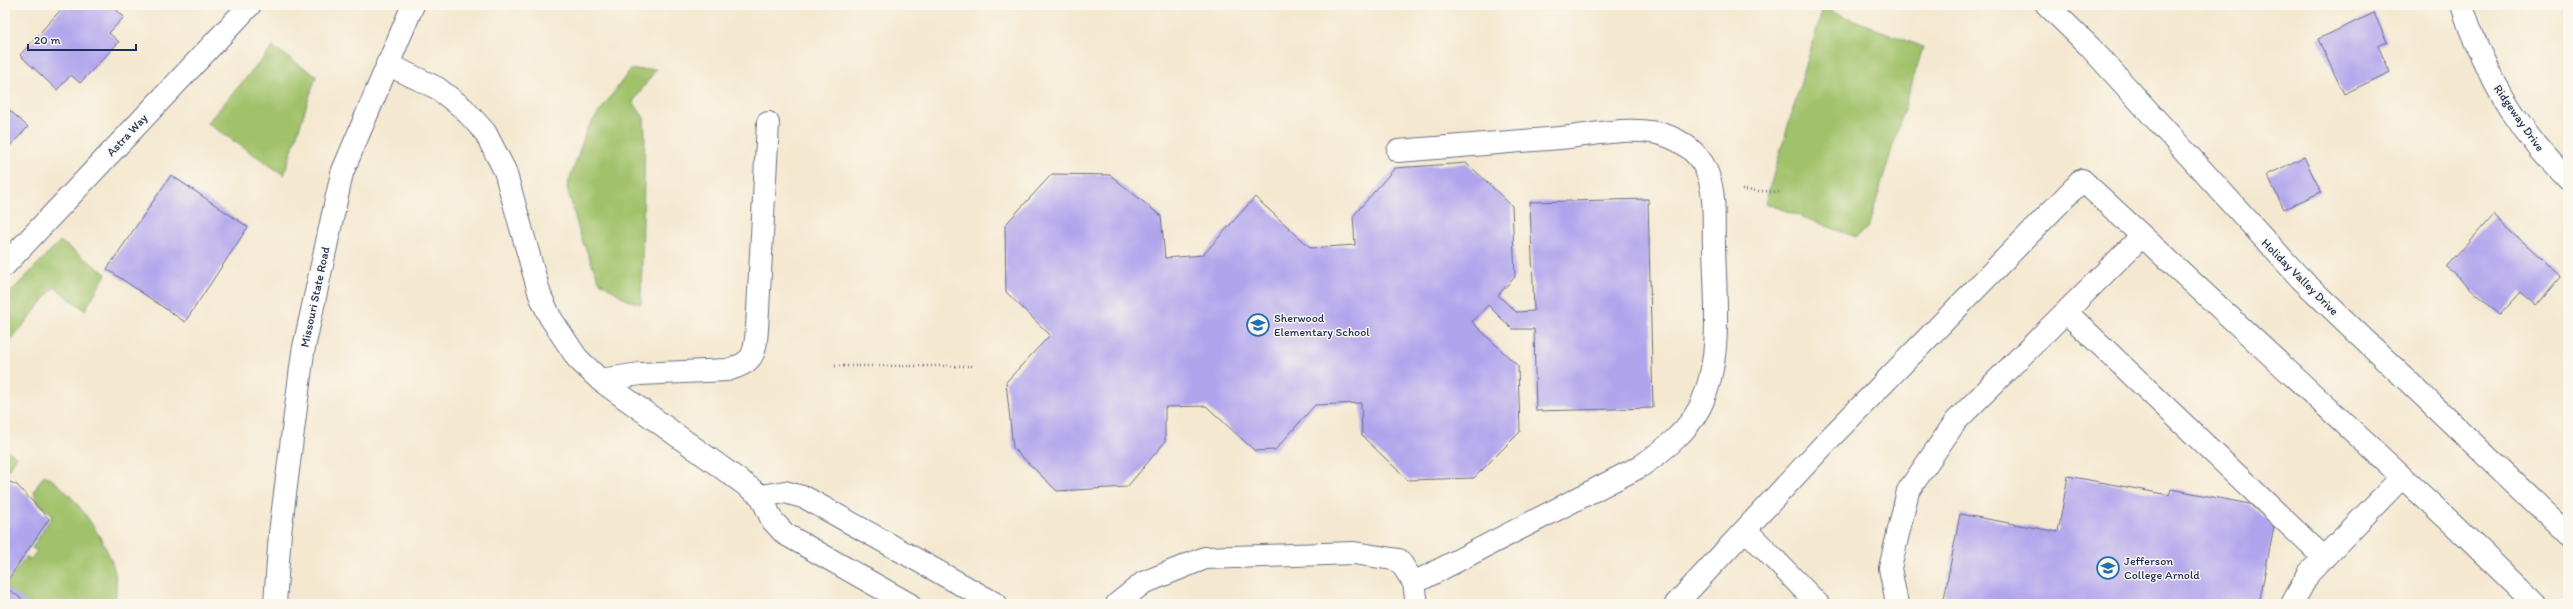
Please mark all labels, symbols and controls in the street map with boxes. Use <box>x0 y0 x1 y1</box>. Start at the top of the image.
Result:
scale bar <box>28 26 136 52</box>
text: 20 m <box>34 33 61 47</box>
street label: Ridgeway Drive <box>2491 82 2547 154</box>
street label: Astra Way <box>104 111 150 159</box>
street label: Holiday Valley Drive <box>2259 236 2341 318</box>
street label: Missouri State Road <box>297 245 333 349</box>
place label: Sherwood Elementary School <box>1274 311 1370 339</box>
school or university icon: Sherwood Elementary School <box>1245 312 1271 338</box>
place label: Jefferson College Arnold <box>2124 554 2200 582</box>
school or university icon: Jefferson College Arnold <box>2095 555 2121 581</box>

